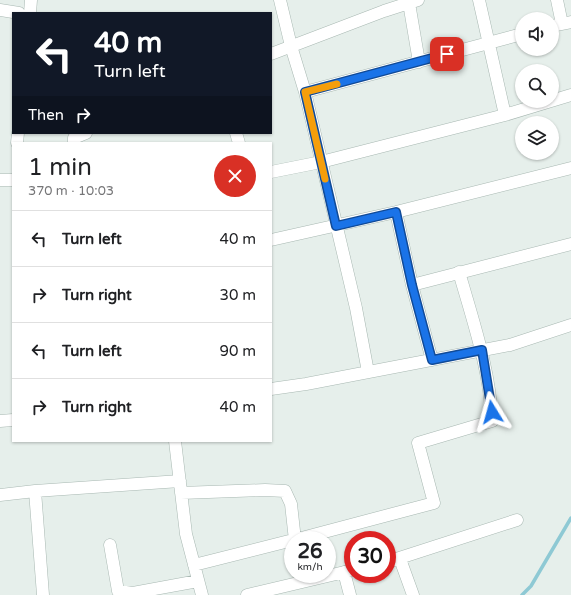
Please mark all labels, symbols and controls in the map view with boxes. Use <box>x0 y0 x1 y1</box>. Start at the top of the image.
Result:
map controls <box>515 12 559 160</box>
button: sound <box>515 12 559 56</box>
text: 40 m <box>94 26 162 60</box>
icon: left <box>28 28 80 80</box>
pin <box>430 37 464 71</box>
icon: arrive <box>436 43 458 65</box>
text: Turn left <box>94 60 166 82</box>
button: search <box>515 64 559 108</box>
icon: right <box>72 104 94 126</box>
text: Then <box>28 106 64 124</box>
button: layers <box>515 116 559 160</box>
text: 1 min <box>28 153 92 182</box>
button: close <box>214 155 256 197</box>
text: 370 m · 10:03 <box>28 183 114 199</box>
icon: left <box>28 228 50 250</box>
text: Turn left <box>62 230 122 248</box>
text: 40 m <box>219 230 256 248</box>
icon: right <box>28 284 50 306</box>
text: Turn right <box>62 286 132 304</box>
text: 30 m <box>219 286 256 304</box>
icon: left <box>28 340 50 362</box>
text: Turn left <box>62 342 122 360</box>
text: 90 m <box>219 342 256 360</box>
position arrow <box>471 391 513 433</box>
icon: right <box>28 396 50 418</box>
text: Turn right <box>62 398 132 416</box>
text: 40 m <box>219 398 256 416</box>
speed limit sign: 30 <box>344 531 396 583</box>
text: 26 <box>297 540 323 564</box>
text: km/h <box>297 561 323 573</box>

